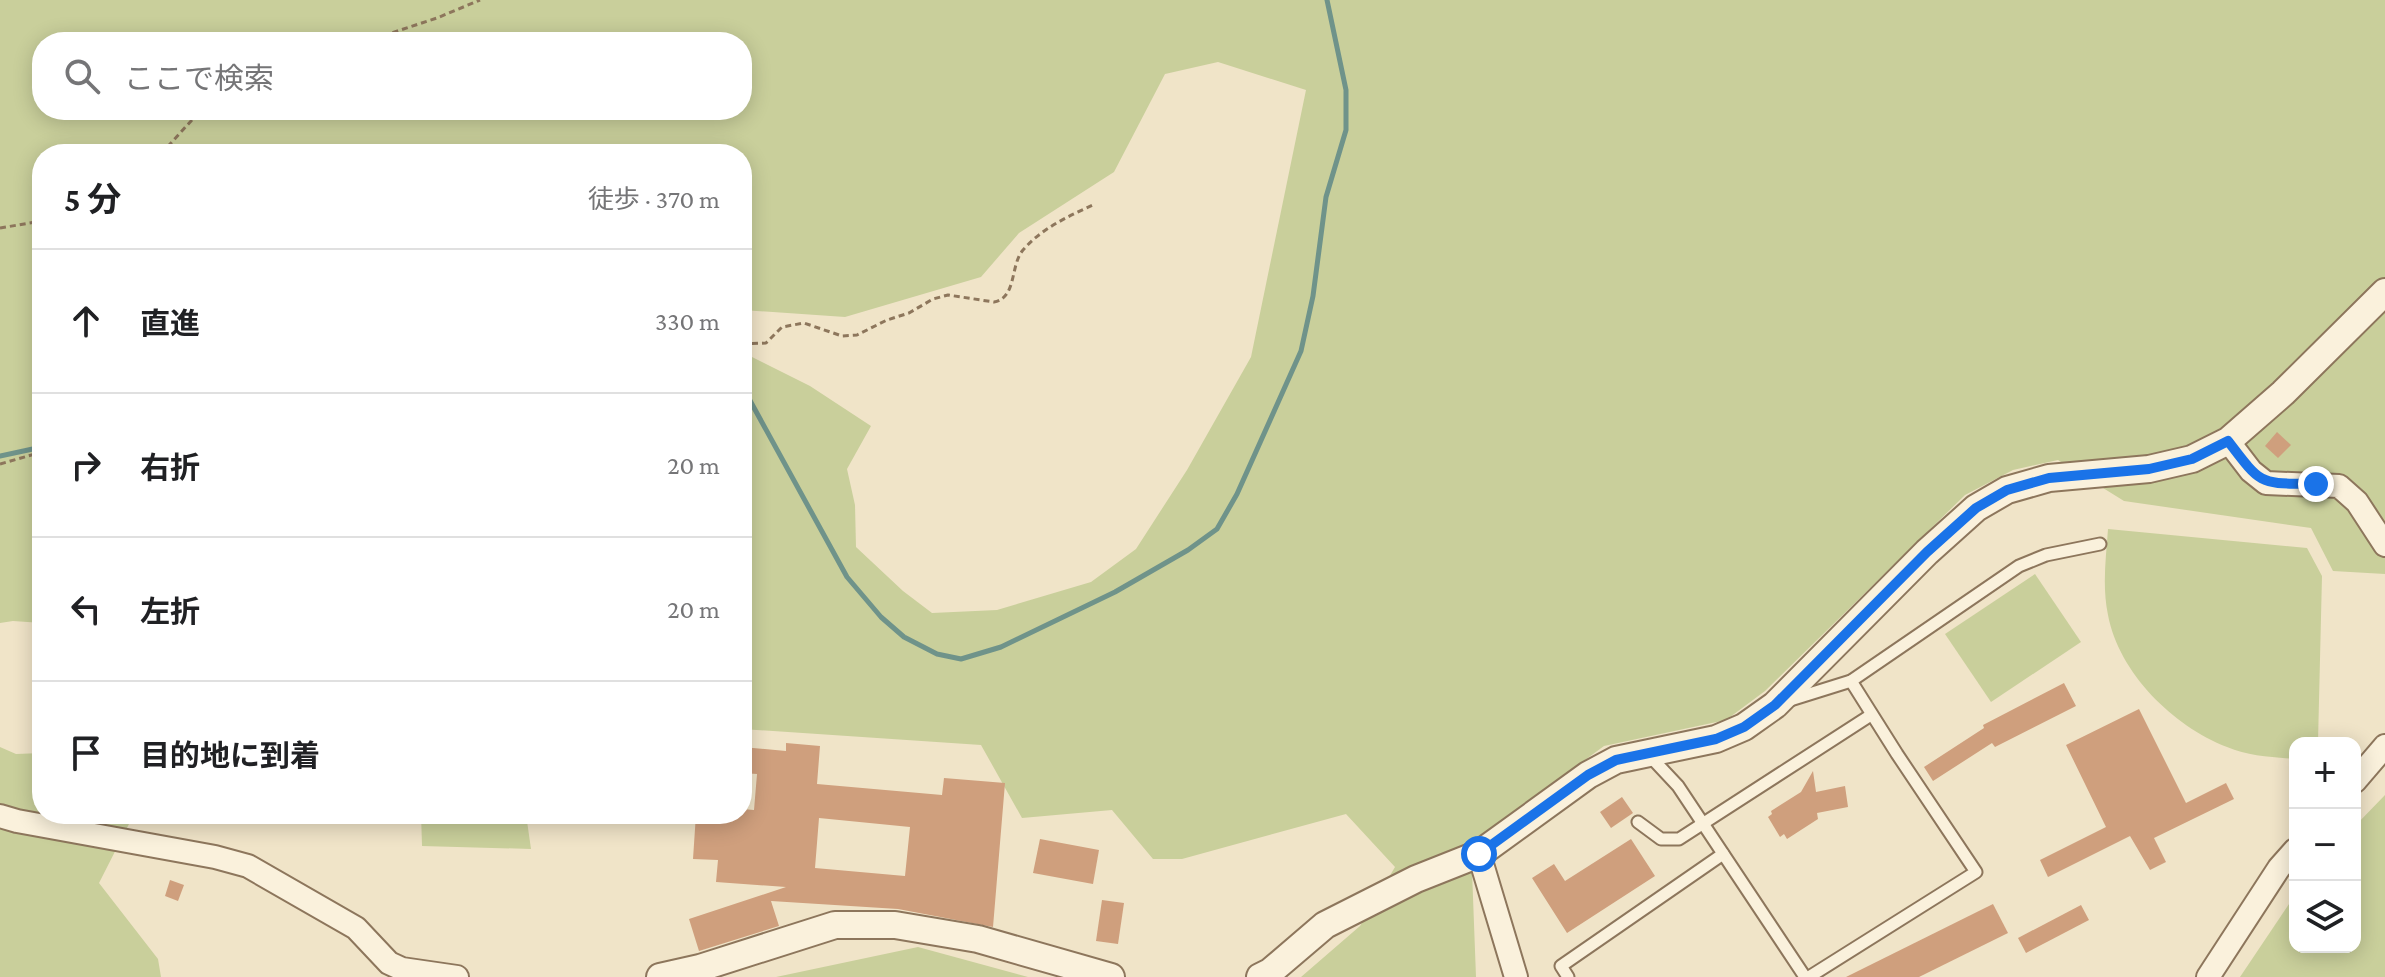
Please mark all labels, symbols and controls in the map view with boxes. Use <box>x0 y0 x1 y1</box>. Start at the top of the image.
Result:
search box <box>32 32 752 120</box>
icon: search <box>60 54 104 98</box>
text: ここで検索 <box>124 62 274 95</box>
text: 5 分 <box>64 181 121 218</box>
text: 徒歩 · 370 m <box>588 185 720 214</box>
icon: ahead <box>64 299 108 343</box>
text: 直進 <box>140 307 200 340</box>
text: 330 m <box>655 307 720 336</box>
icon: right <box>64 443 108 487</box>
text: 右折 <box>140 451 200 484</box>
text: 20 m <box>667 451 720 480</box>
route end <box>2298 466 2334 502</box>
icon: left <box>64 587 108 631</box>
text: 左折 <box>140 595 200 628</box>
text: 20 m <box>667 595 720 624</box>
icon: arrive <box>64 731 108 775</box>
map controls <box>2289 737 2361 953</box>
button: + <box>2289 737 2361 809</box>
text: 目的地に到着 <box>140 739 320 772</box>
button: − <box>2289 809 2361 881</box>
route start <box>1461 836 1497 872</box>
button: layers <box>2289 881 2361 953</box>

